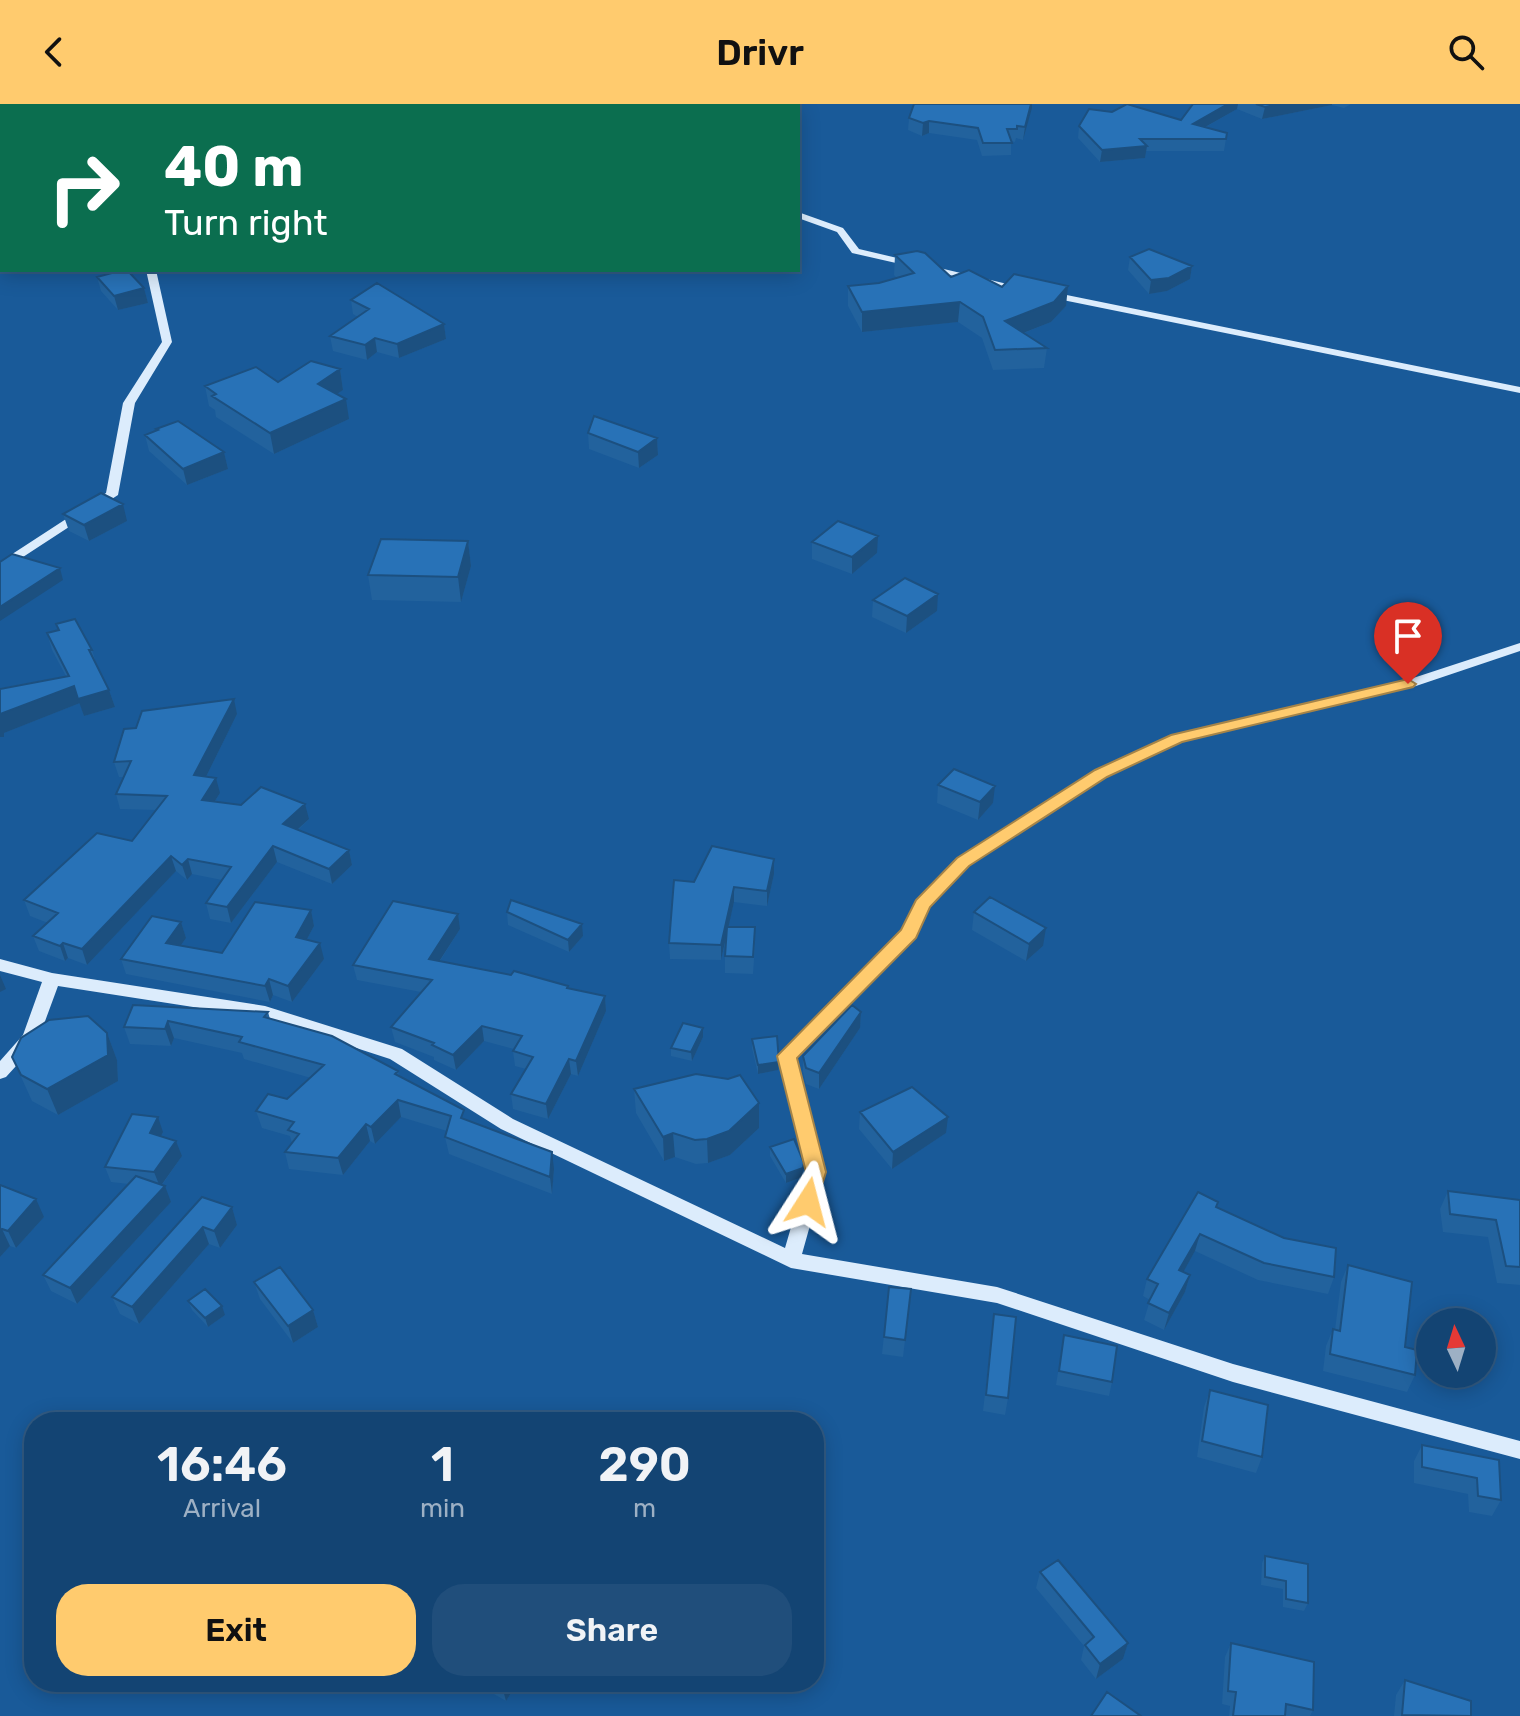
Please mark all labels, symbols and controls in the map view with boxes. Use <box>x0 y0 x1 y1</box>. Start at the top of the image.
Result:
icon: back <box>32 30 76 74</box>
icon: search <box>1444 30 1488 74</box>
text: Drivr <box>716 31 804 74</box>
text: 40 m <box>164 134 304 200</box>
icon: right <box>32 136 136 240</box>
text: Turn right <box>164 201 328 244</box>
pin <box>1374 602 1442 684</box>
icon: arrive <box>1386 614 1430 658</box>
position arrow <box>766 1160 850 1244</box>
north arrow <box>1416 1308 1496 1388</box>
map controls <box>1416 1308 1496 1388</box>
text: 16:46 <box>157 1436 287 1493</box>
text: 1 <box>431 1436 454 1493</box>
text: 290 <box>598 1436 691 1493</box>
text: Arrival <box>183 1493 261 1524</box>
text: min <box>420 1493 465 1524</box>
text: m <box>633 1493 656 1524</box>
button: Exit <box>56 1584 416 1676</box>
button: Share <box>432 1584 792 1676</box>

